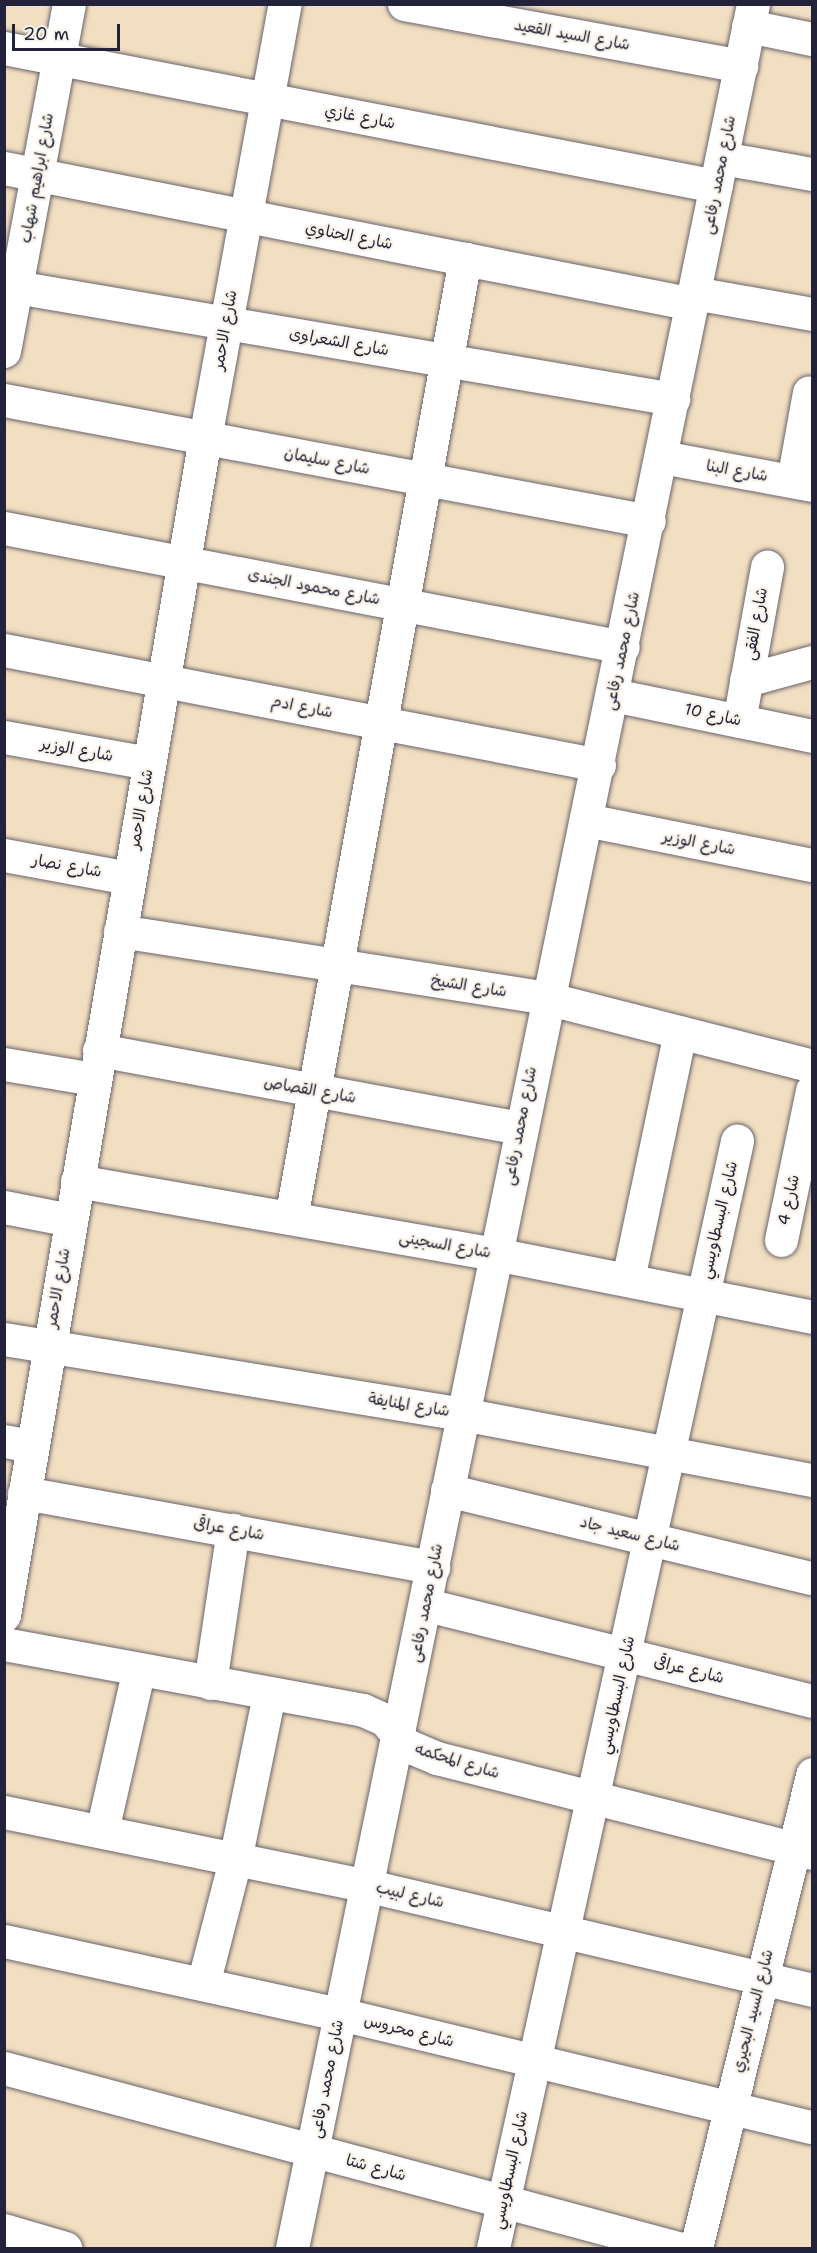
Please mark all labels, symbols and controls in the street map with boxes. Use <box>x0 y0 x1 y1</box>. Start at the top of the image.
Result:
scale bar <box>15 12 123 50</box>
street label: شارع السيد القعيد <box>513 15 631 55</box>
text: 20 m <box>23 22 69 46</box>
street label: شارع غازي <box>323 101 397 133</box>
street label: شارع ابراهيم شهاب <box>16 111 58 245</box>
street label: شارع محمد رفاعى <box>698 114 740 236</box>
street label: شارع الحناوي <box>304 218 394 254</box>
street label: شارع الاحمر <box>209 288 241 372</box>
street label: شارع الشعراوى <box>288 324 390 360</box>
street label: شارع سليمان <box>283 443 371 479</box>
street label: شارع البنا <box>705 456 769 486</box>
street label: شارع محمود الجندى <box>246 565 382 609</box>
street label: شارع الفقى <box>740 586 772 662</box>
street label: شارع محمد رفاعى <box>600 590 644 712</box>
street label: شارع ادم <box>269 692 335 722</box>
street label: شارع 10 <box>683 700 743 730</box>
street label: شارع الوزير <box>39 734 115 766</box>
street label: شارع الاحمر <box>125 767 157 851</box>
street label: شارع الوزير <box>661 827 737 859</box>
street label: شارع نصار <box>31 850 103 882</box>
street label: شارع الشيخ <box>430 971 508 1001</box>
street label: شارع محمد رفاعى <box>499 1065 541 1187</box>
street label: شارع القصاص <box>262 1072 358 1108</box>
street label: شارع البسطاويسي <box>696 1159 742 1281</box>
street label: شارع 4 <box>774 1173 804 1227</box>
street label: شارع السجينى <box>398 1227 492 1263</box>
street label: شارع الاحمر <box>42 1246 74 1330</box>
street label: شارع المنايفة <box>367 1389 451 1421</box>
street label: شارع سعيد جاد <box>578 1512 682 1556</box>
street label: شارع عراقى <box>192 1513 266 1545</box>
street label: شارع محمد رفاعى <box>405 1542 447 1664</box>
street label: شارع البسطاويسي <box>595 1634 639 1756</box>
street label: شارع عراقى <box>652 1652 726 1688</box>
street label: شارع المحكمه <box>412 1739 502 1783</box>
street label: شارع لبيب <box>374 1878 446 1912</box>
street label: شارع السيد البحيري <box>728 1947 778 2075</box>
street label: شارع محروس <box>362 2011 456 2051</box>
street label: شارع محمد رفاعى <box>306 2018 348 2140</box>
street label: شارع البسطاويسي <box>488 2109 532 2231</box>
street label: شارع شتا <box>344 2151 408 2185</box>

